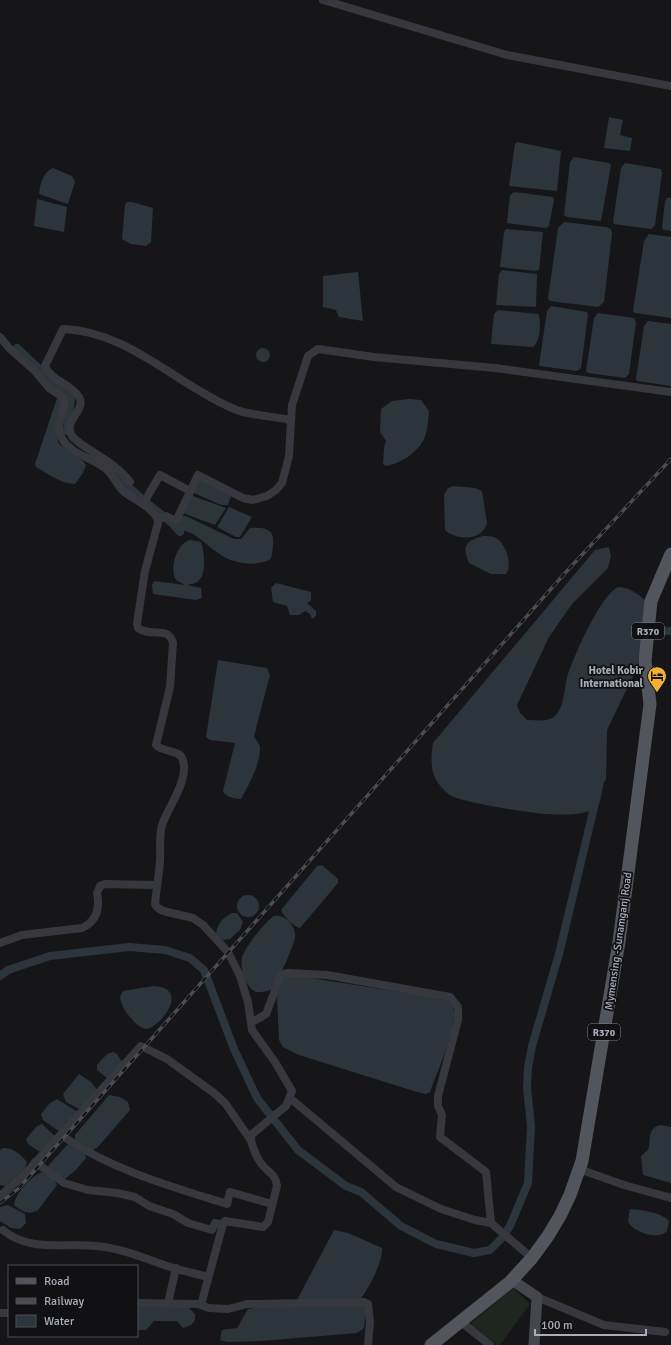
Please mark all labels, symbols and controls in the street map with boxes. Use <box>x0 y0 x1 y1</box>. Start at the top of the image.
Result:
road number: R370 <box>632 623 664 639</box>
place label: Hotel Kobir International <box>580 664 644 690</box>
hotel icon: Hotel Kobir International <box>646 665 668 693</box>
street label: Mymensing -Sunamganj Road <box>602 871 635 1011</box>
road number: R370 <box>588 1024 620 1040</box>
legend <box>8 1265 138 1337</box>
text: Road <box>44 1274 70 1289</box>
text: Railway <box>44 1294 84 1309</box>
scale bar <box>535 1311 646 1337</box>
text: Water <box>44 1314 75 1329</box>
text: 100 m <box>541 1318 573 1333</box>

